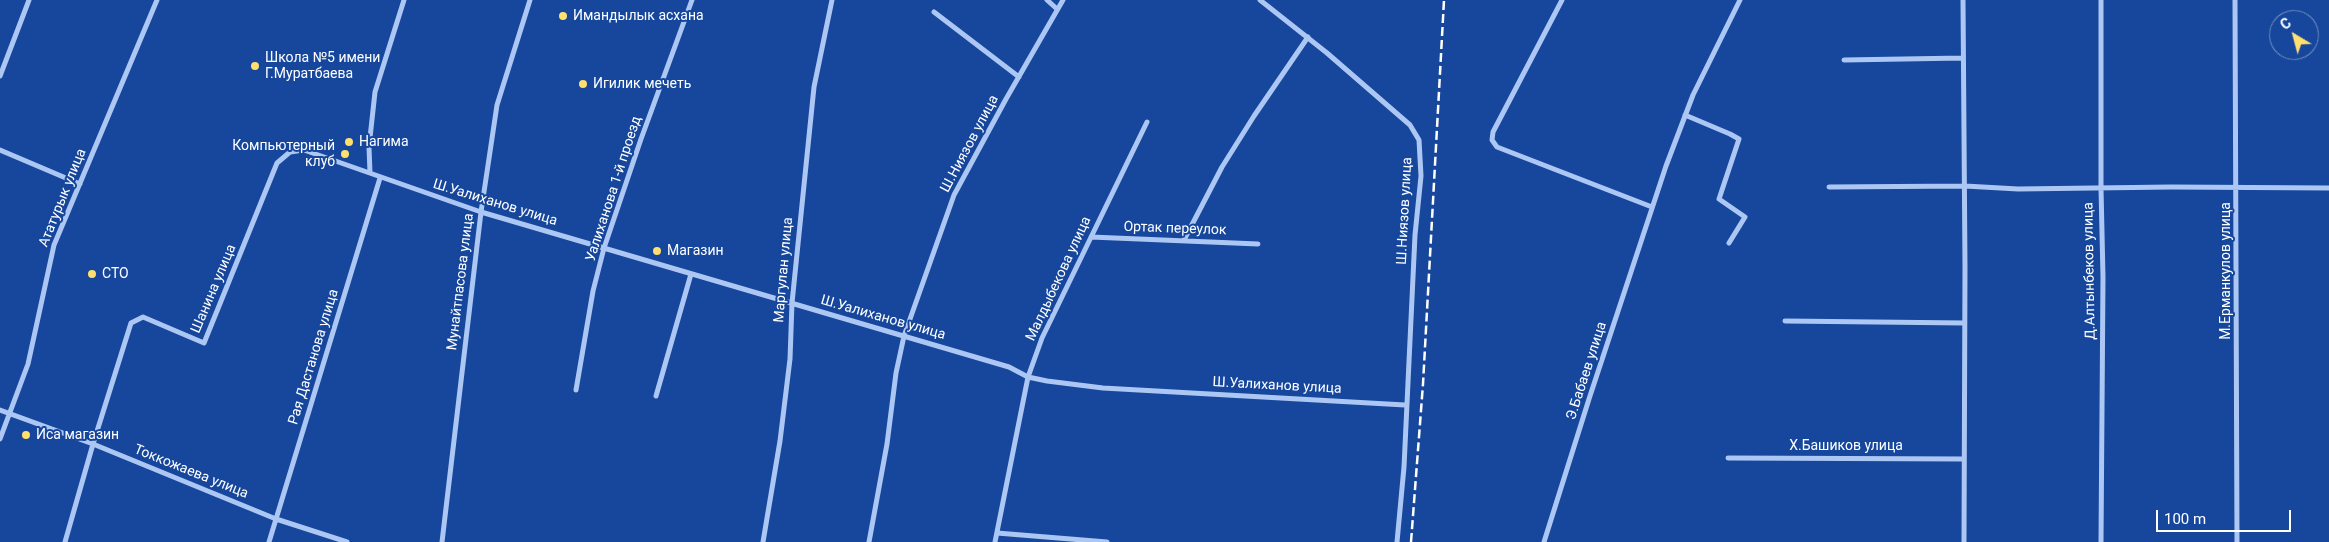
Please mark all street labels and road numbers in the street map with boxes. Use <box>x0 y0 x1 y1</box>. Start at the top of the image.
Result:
street label: Ш.Ниязов улица <box>937 93 1003 195</box>
street label: Уалиханова 1-й проезд <box>583 114 645 264</box>
street label: Ататурык улица <box>36 146 90 250</box>
street label: Ш.Ниязов улица <box>1394 157 1416 265</box>
street label: Ш.Уалиханов улица <box>431 176 559 230</box>
street label: Д.Алтынбеков улица <box>2080 202 2100 340</box>
street label: М.Ерманкулов улица <box>2218 202 2234 340</box>
street label: Мунайтпасова улица <box>444 213 478 351</box>
street label: Малдыбекова улица <box>1023 214 1095 344</box>
street label: Маргулан улица <box>771 217 797 323</box>
street label: Ортак переулок <box>1123 219 1227 239</box>
street label: Шанина улица <box>188 242 240 336</box>
street label: Рая Дастанова улица <box>285 287 343 427</box>
street label: Ш.Уалиханов улица <box>819 292 947 344</box>
street label: Э.Бабаев улица <box>1563 320 1611 422</box>
street label: Ш.Уалиханов улица <box>1212 374 1342 398</box>
street label: Х.Башиков улица <box>1789 438 1903 454</box>
street label: Токкожаева улица <box>131 441 251 503</box>

